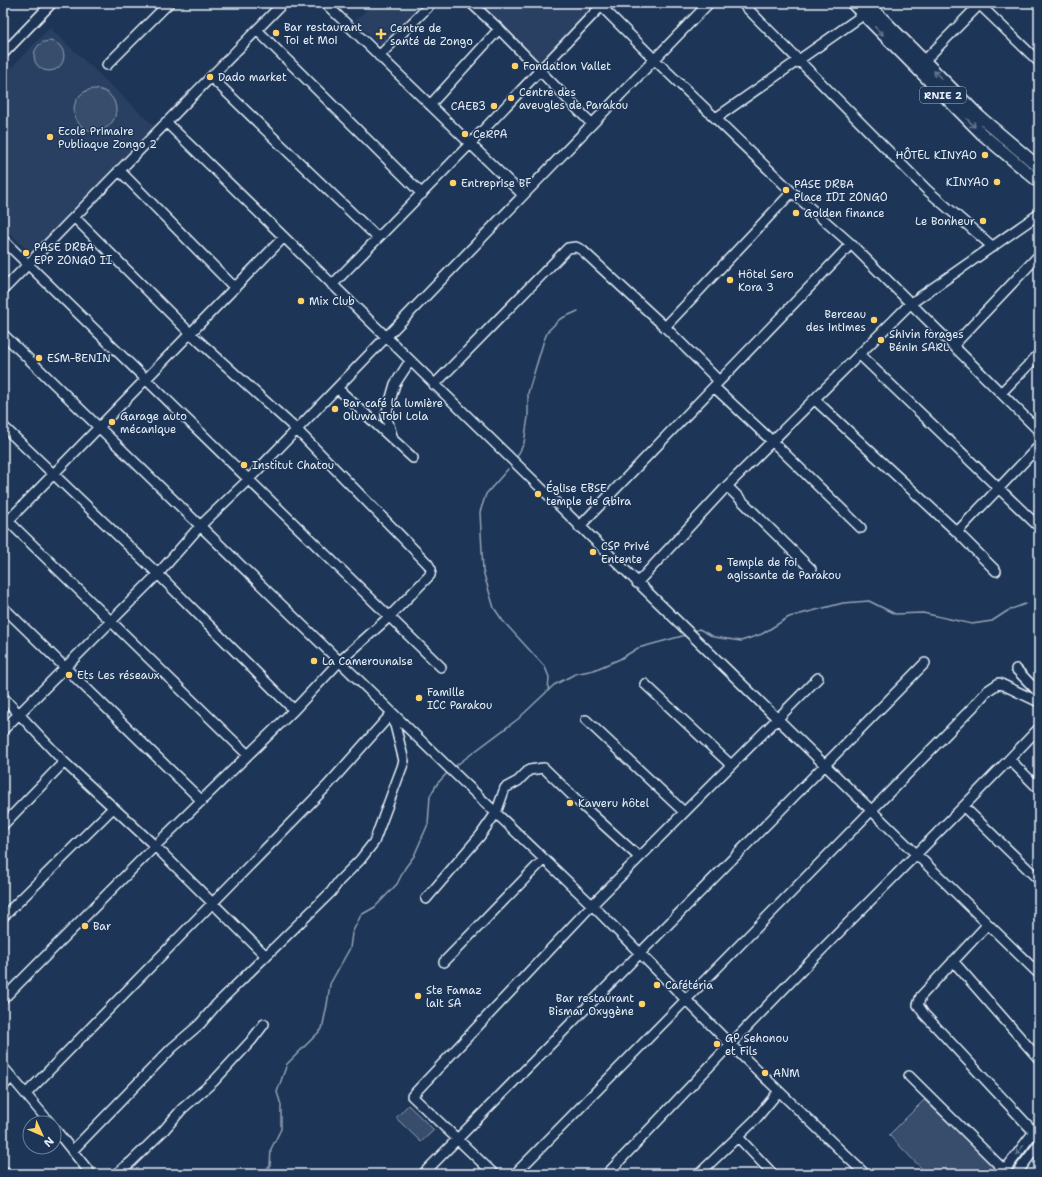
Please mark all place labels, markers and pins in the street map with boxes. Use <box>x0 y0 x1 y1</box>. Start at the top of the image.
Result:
place label: Bar restaurant Toi et Moi <box>284 20 362 48</box>
place label: Centre de santé de Zongo <box>390 21 473 49</box>
marker: Bar restaurant Toi et Moi <box>271 28 281 38</box>
marker: Centre de santé de Zongo <box>375 28 387 40</box>
place label: Fondation Vallet <box>523 59 611 74</box>
marker: Fondation Vallet <box>510 61 520 71</box>
place label: Dado market <box>218 70 287 85</box>
marker: Dado market <box>205 72 215 82</box>
place label: Centre des aveugles de Parakou <box>519 85 628 113</box>
marker: Centre des aveugles de Parakou <box>506 93 516 103</box>
place label: CAEB3 <box>451 99 486 114</box>
marker: CAEB3 <box>489 101 499 111</box>
place label: Ecole Primaire Publiaque Zongo 2 <box>58 124 157 152</box>
place label: CeRPA <box>473 127 507 142</box>
marker: CeRPA <box>460 129 470 139</box>
marker: Ecole Primaire Publiaque Zongo 2 <box>45 132 55 142</box>
place label: HÔTEL KINYAO <box>895 147 977 163</box>
marker: HÔTEL KINYAO <box>980 150 990 160</box>
place label: KINYAO <box>946 175 989 190</box>
place label: Entreprise BF <box>461 176 532 191</box>
place label: PASE DRBA Place IDI ZONGO <box>794 177 888 205</box>
marker: KINYAO <box>992 177 1002 187</box>
marker: Entreprise BF <box>448 178 458 188</box>
marker: PASE DRBA Place IDI ZONGO <box>781 185 791 195</box>
place label: Golden finance <box>804 206 885 221</box>
marker: Golden finance <box>791 208 801 218</box>
place label: Le Bonheur <box>915 214 975 229</box>
marker: Le Bonheur <box>978 216 988 226</box>
place label: PASE DRBA EPP ZONGO II <box>34 240 112 268</box>
marker: PASE DRBA EPP ZONGO II <box>21 248 31 258</box>
place label: Hôtel Sero Kora 3 <box>738 267 794 295</box>
marker: Hôtel Sero Kora 3 <box>725 275 735 285</box>
place label: Mix Club <box>309 294 355 309</box>
marker: Mix Club <box>296 296 306 306</box>
place label: Berceau des intimes <box>806 307 866 335</box>
marker: Berceau des intimes <box>869 315 879 325</box>
place label: Shivin forages Bénin SARL <box>889 327 964 355</box>
marker: Shivin forages Bénin SARL <box>876 335 886 345</box>
place label: ESM-BENIN <box>47 351 111 366</box>
marker: ESM-BENIN <box>34 353 44 363</box>
place label: Bar café la lumière Oluwa Tobi Lola <box>343 396 443 424</box>
marker: Bar café la lumière Oluwa Tobi Lola <box>330 404 340 414</box>
place label: Garage auto mécanique <box>120 409 187 437</box>
marker: Garage auto mécanique <box>107 417 117 427</box>
place label: Institut Chatou <box>252 458 334 473</box>
marker: Institut Chatou <box>239 460 249 470</box>
place label: Église EBSE temple de Gbira <box>546 480 631 509</box>
marker: Église EBSE temple de Gbira <box>533 489 543 499</box>
place label: CSP Privé Entente <box>601 539 650 567</box>
marker: CSP Privé Entente <box>588 547 598 557</box>
place label: Temple de foi agissante de Parakou <box>727 555 841 583</box>
marker: Temple de foi agissante de Parakou <box>714 563 724 573</box>
place label: La Camerounaise <box>322 654 413 669</box>
marker: La Camerounaise <box>309 656 319 666</box>
place label: Ets Les réseaux <box>77 668 160 683</box>
marker: Ets Les réseaux <box>64 670 74 680</box>
place label: Famille ICC Parakou <box>427 685 492 713</box>
marker: Famille ICC Parakou <box>414 693 424 703</box>
place label: Kaweru hôtel <box>578 796 650 811</box>
marker: Kaweru hôtel <box>565 798 575 808</box>
place label: Bar <box>93 919 111 934</box>
marker: Bar <box>80 921 90 931</box>
place label: Cafétéria <box>665 978 713 993</box>
marker: Cafétéria <box>652 980 662 990</box>
place label: Ste Famaz lait SA <box>426 983 482 1011</box>
marker: Ste Famaz lait SA <box>413 991 423 1001</box>
place label: Bar restaurant Bismar Oxygène <box>549 991 634 1019</box>
marker: Bar restaurant Bismar Oxygène <box>637 999 647 1009</box>
place label: GP Sehonou et Fils <box>725 1031 789 1059</box>
marker: GP Sehonou et Fils <box>712 1039 722 1049</box>
place label: ANM <box>773 1066 800 1081</box>
marker: ANM <box>760 1068 770 1078</box>

